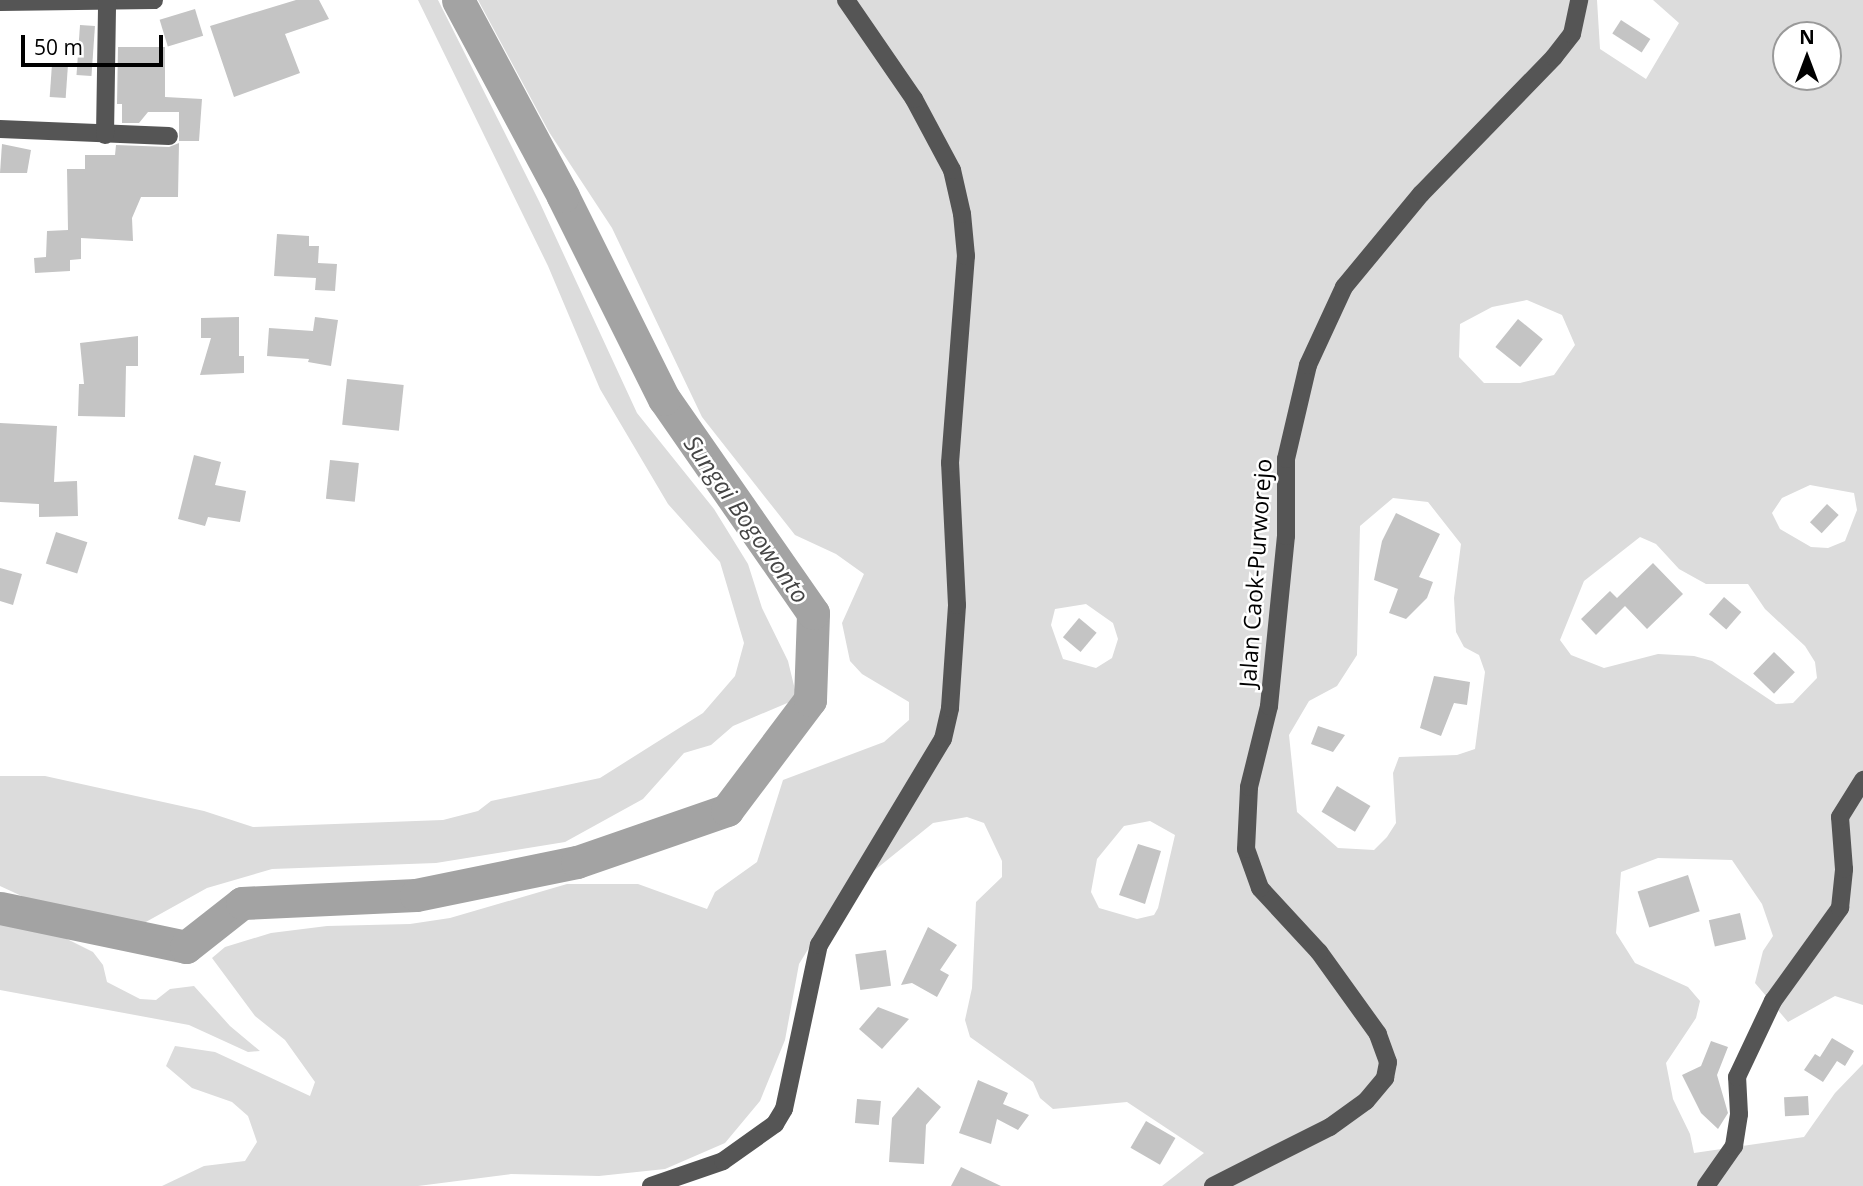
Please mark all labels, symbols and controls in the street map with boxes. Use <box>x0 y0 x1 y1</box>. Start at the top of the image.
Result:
scale bar <box>24 21 166 65</box>
north arrow <box>1772 21 1842 91</box>
text: N <box>1799 24 1815 50</box>
text: 50 m <box>34 33 83 61</box>
water label: Sungai Bogowonto <box>678 430 816 608</box>
street label: Jalan Caok-Purworejo <box>1233 458 1277 688</box>

